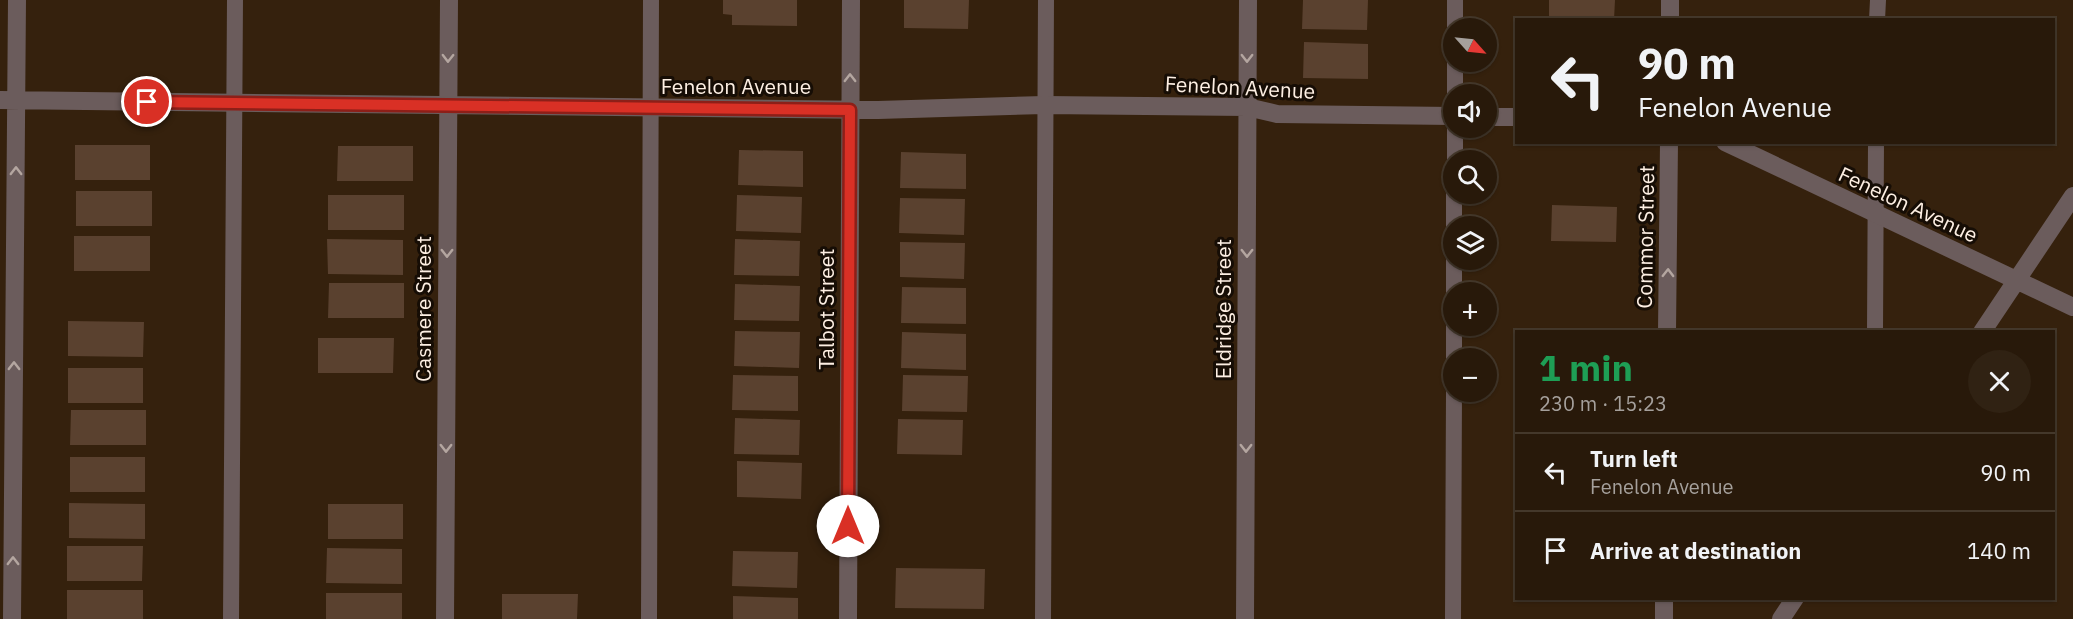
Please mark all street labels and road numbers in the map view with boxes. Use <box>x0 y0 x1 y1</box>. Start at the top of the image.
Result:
street label: Fenelon Avenue <box>1164 69 1316 105</box>
street label: Fenelon Avenue <box>661 72 811 100</box>
street label: Fenelon Avenue <box>1834 160 1983 249</box>
street label: Commor Street <box>1630 165 1660 309</box>
street label: Casmere Street <box>409 236 437 382</box>
street label: Eldridge Street <box>1209 239 1237 379</box>
street label: Talbot Street <box>812 248 840 370</box>

